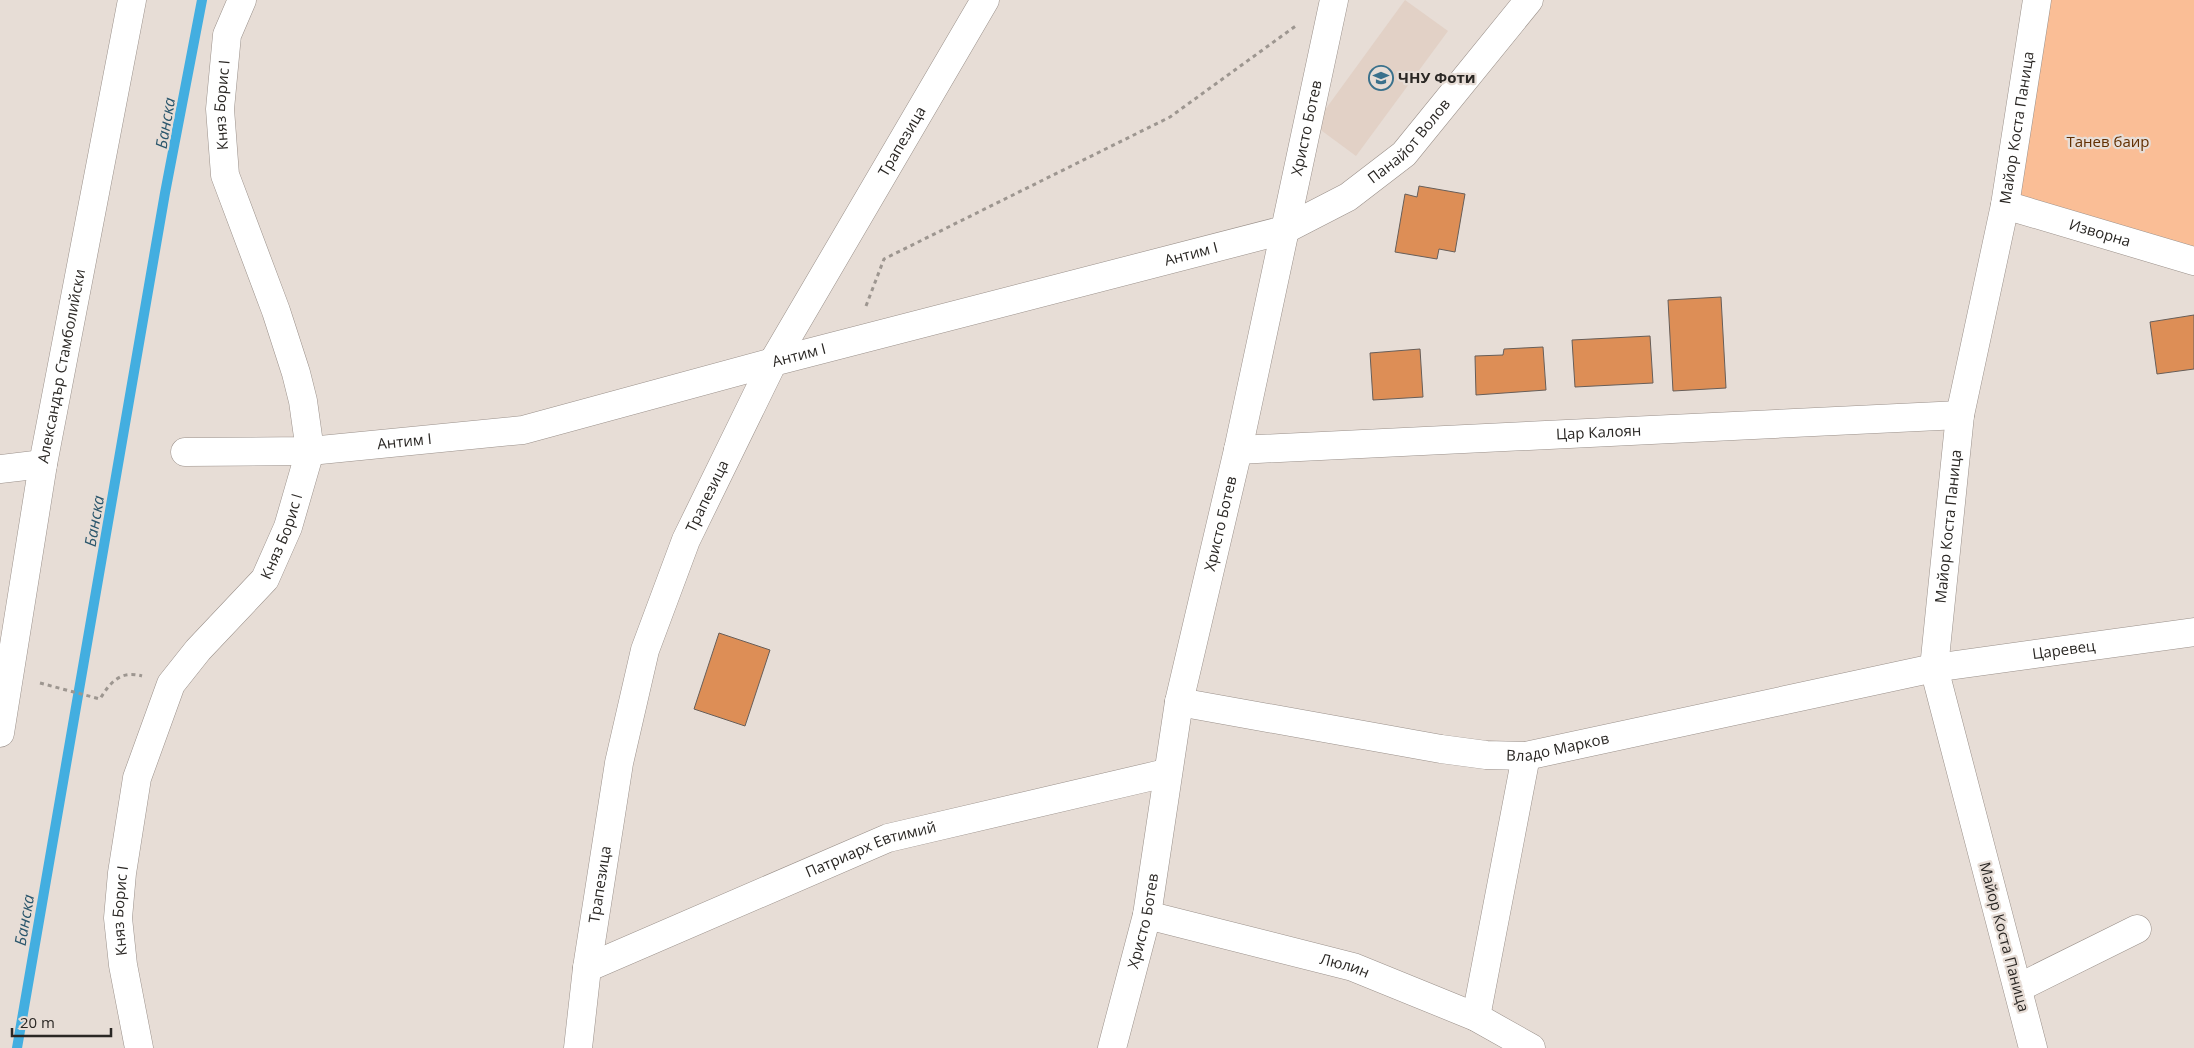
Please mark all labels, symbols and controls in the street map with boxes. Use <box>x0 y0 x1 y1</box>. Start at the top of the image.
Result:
street label: Майор Коста Паница <box>1994 50 2038 205</box>
street label: Княз Борис I <box>209 59 234 151</box>
school or university icon: ЧНУ Фоти <box>1368 65 1394 91</box>
place label: ЧНУ Фоти <box>1398 67 1476 87</box>
street label: Христо Ботев <box>1286 78 1326 177</box>
street label: Панайот Волов <box>1363 94 1454 188</box>
water label: Банска <box>150 96 180 150</box>
street label: Трапезица <box>873 102 930 180</box>
park label: Танев баир <box>2067 131 2150 151</box>
street label: Изворна <box>2067 214 2133 251</box>
street label: Антим I <box>1162 236 1220 270</box>
street label: Александър Стамболийски <box>32 267 89 465</box>
street label: Антим I <box>770 338 828 371</box>
street label: Цар Калоян <box>1555 419 1642 444</box>
street label: Антим I <box>376 428 433 453</box>
street label: Майор Коста Паница <box>1930 449 1965 604</box>
street label: Трапезица <box>680 456 733 535</box>
street label: Христо Ботев <box>1199 474 1241 573</box>
street label: Княз Борис I <box>255 491 306 582</box>
water label: Банска <box>79 494 109 548</box>
street label: Царевец <box>2031 635 2097 663</box>
street label: Владо Марков <box>1506 727 1611 765</box>
street label: Патриарх Евтимий <box>802 816 938 882</box>
street label: Трапезица <box>583 844 615 924</box>
street label: Майор Коста Паница <box>1975 860 2035 1014</box>
street label: Княз Борис I <box>107 864 132 957</box>
street label: Христо Ботев <box>1122 872 1162 970</box>
water label: Банска <box>9 893 39 947</box>
street label: Люлин <box>1318 948 1373 982</box>
scale bar <box>12 1006 111 1038</box>
text: 20 m <box>20 1012 55 1032</box>

